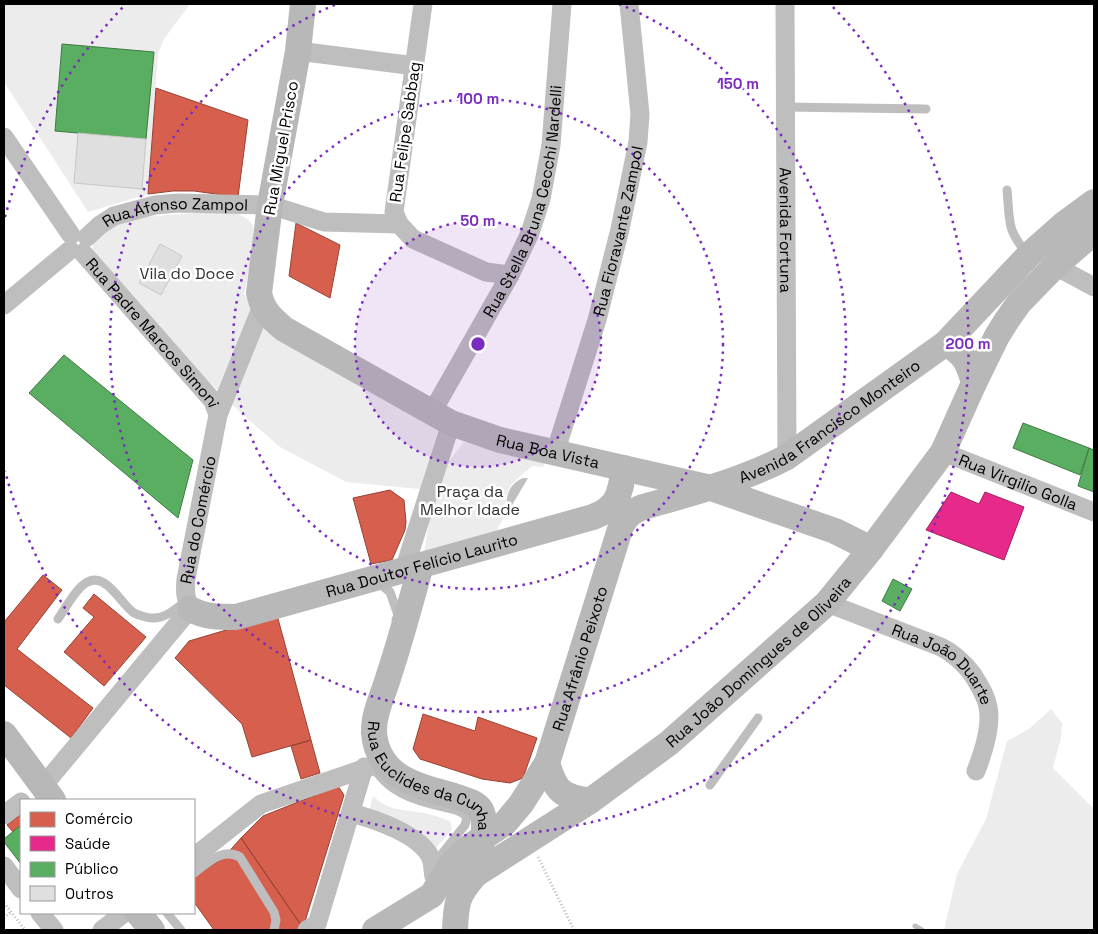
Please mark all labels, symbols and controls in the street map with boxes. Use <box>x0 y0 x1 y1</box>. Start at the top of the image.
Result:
street label: Rua Felipe Sabbag <box>385 60 425 204</box>
text: 150 m <box>717 74 759 93</box>
street label: Rua Miguel Prisco <box>259 79 303 217</box>
street label: Rua Stella Bruna Cecchi Nardelli <box>478 84 566 321</box>
text: 100 m <box>457 89 499 108</box>
street label: Rua Fioravante Zampol <box>588 144 647 318</box>
street label: Avenida Fortuna <box>775 167 797 293</box>
street label: Rua Afonso Zampol <box>98 192 248 231</box>
text: 50 m <box>460 211 496 230</box>
street label: Rua Padre Marcos Simoni <box>81 253 225 410</box>
park label: Vila do Doce <box>140 263 234 284</box>
text: 200 m <box>946 334 990 353</box>
centre of rings <box>469 335 487 353</box>
street label: Avenida Francisco Monteiro <box>736 354 924 488</box>
street label: Rua Boa Vista <box>494 429 602 473</box>
street label: Rua Virgilio Golla <box>956 449 1081 515</box>
street label: Rua do Comércio <box>175 454 220 586</box>
park label: Praça da Melhor Idade <box>420 481 520 520</box>
street label: Rua Doutor Felício Laurito <box>323 528 520 602</box>
street label: Rua João Domingues de Oliveira <box>661 572 855 752</box>
street label: Rua Afrânio Peixoto <box>547 583 612 734</box>
street label: Rua João Duarte <box>889 619 998 707</box>
street label: Rua Euclides da Cunha <box>363 720 495 831</box>
legend <box>20 799 195 914</box>
text: Comércio <box>65 809 133 828</box>
text: Saúde <box>65 834 110 853</box>
text: Público <box>65 859 118 878</box>
text: Outros <box>65 884 114 903</box>

